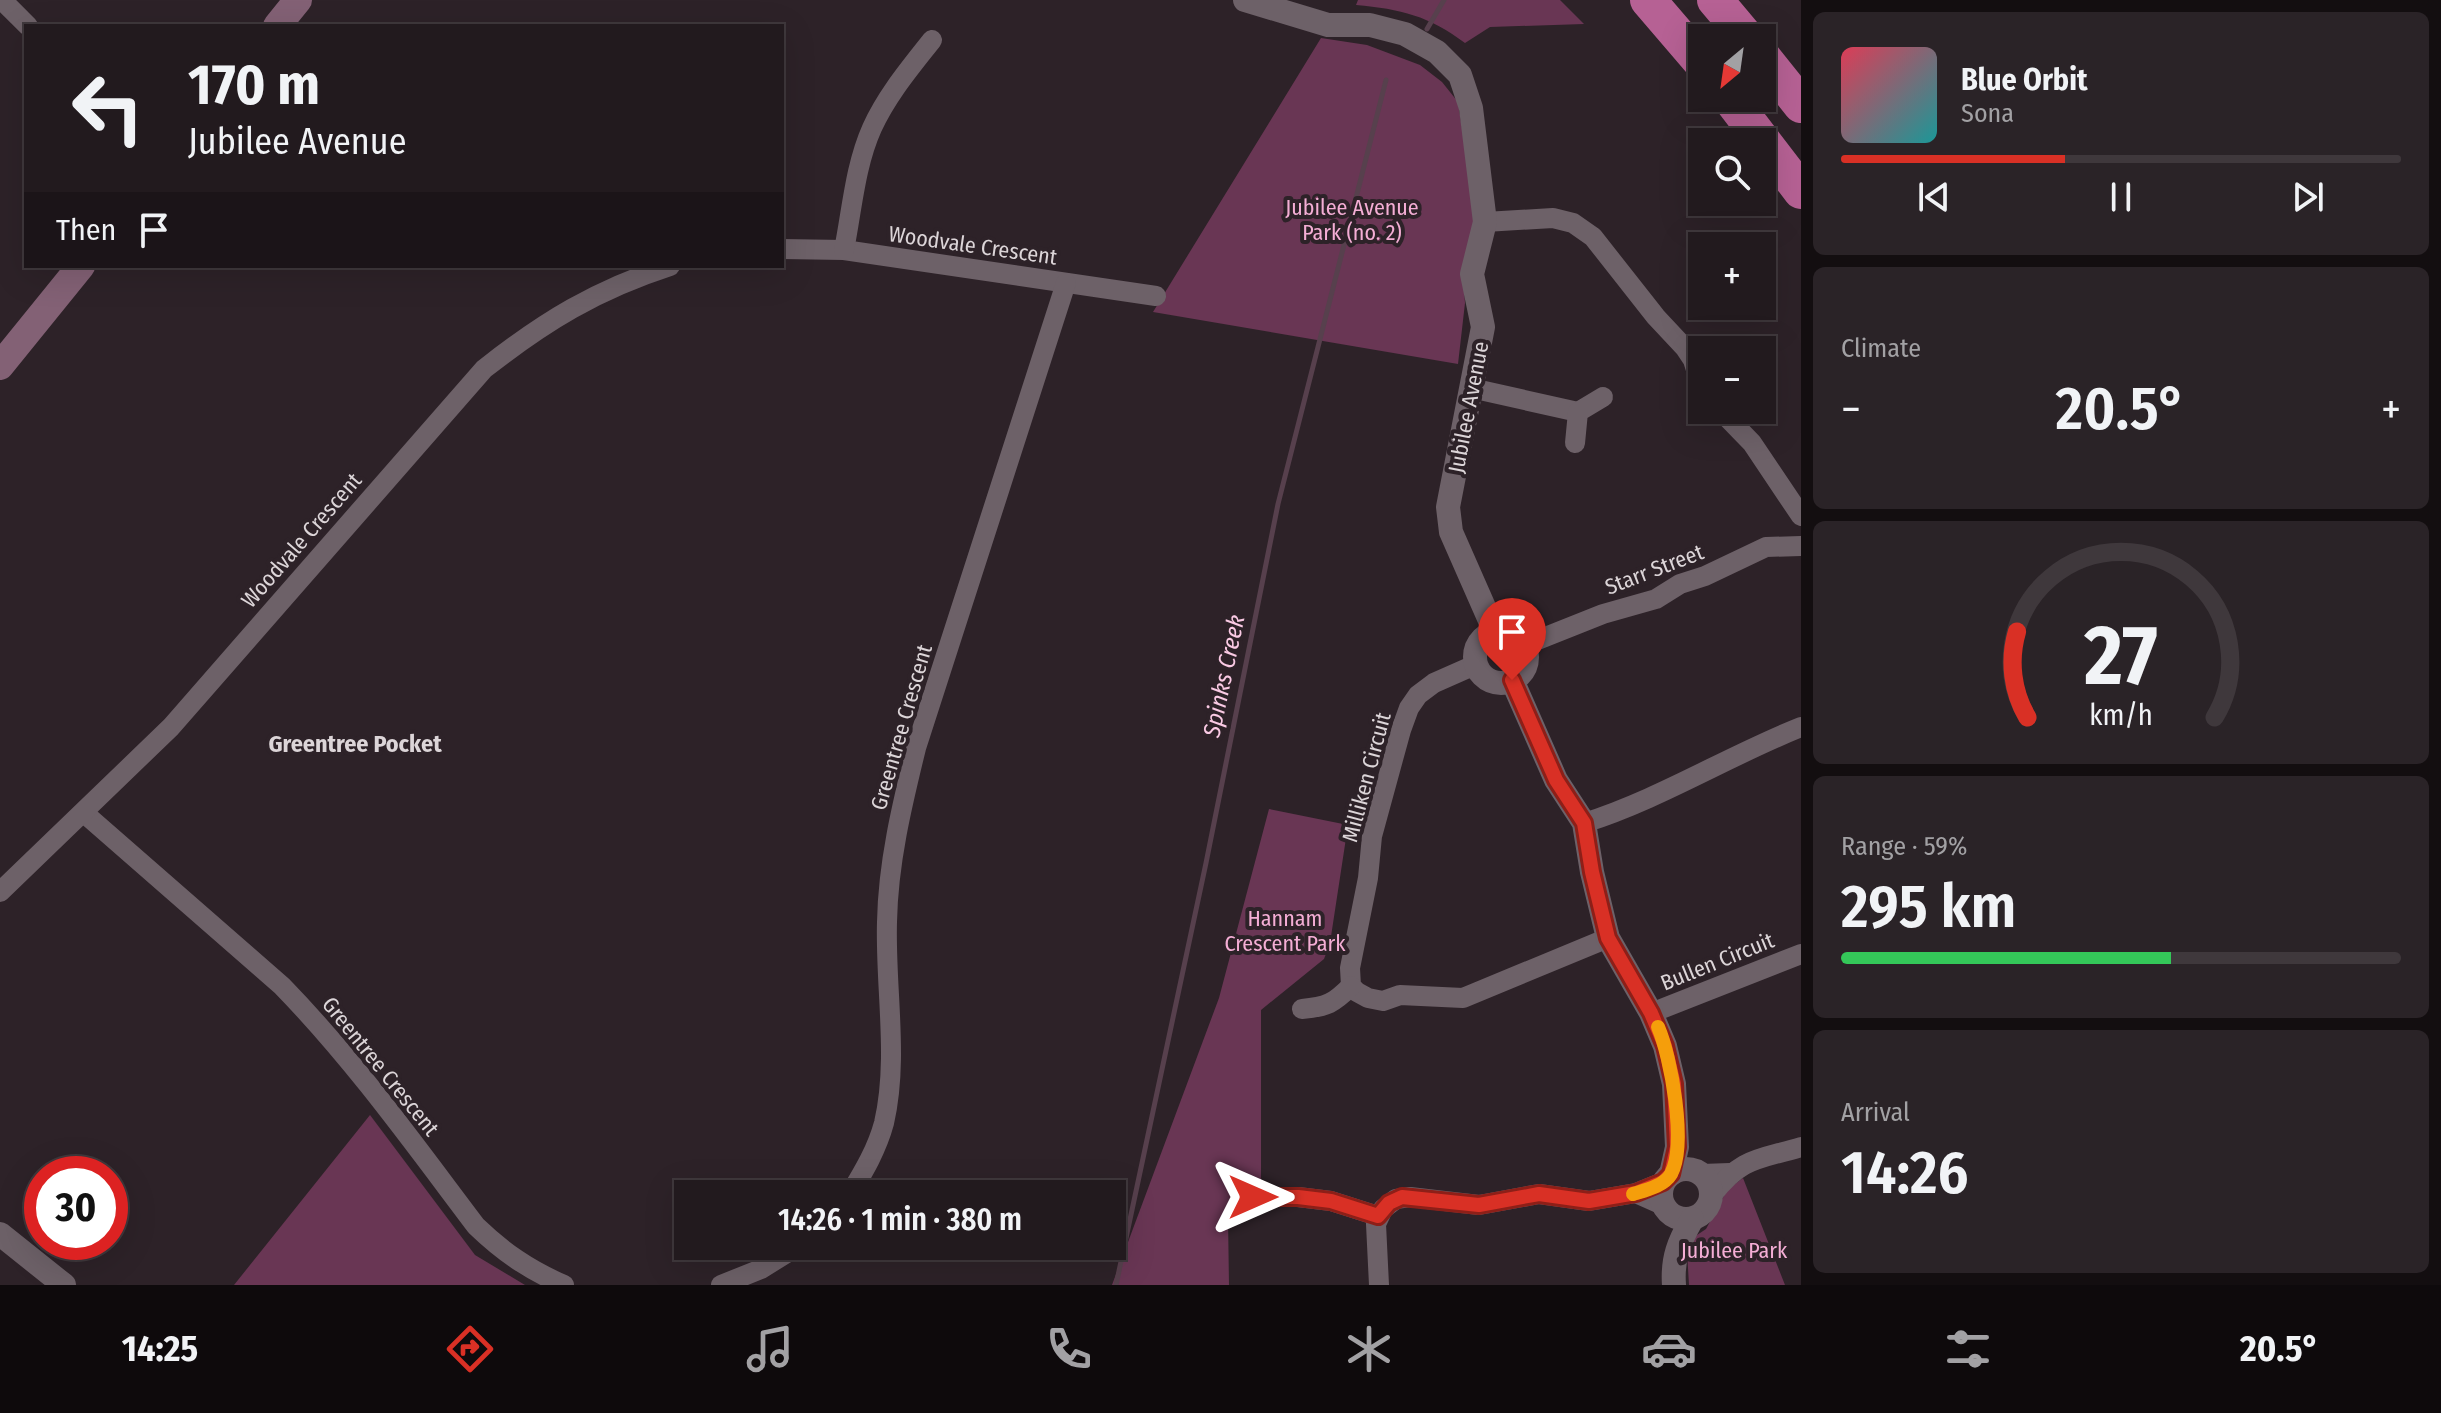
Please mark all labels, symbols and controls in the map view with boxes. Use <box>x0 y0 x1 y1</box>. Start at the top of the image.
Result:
north arrow <box>1688 24 1776 112</box>
map controls <box>1688 24 1776 424</box>
text: 170 m <box>188 52 320 119</box>
icon: left <box>56 56 160 160</box>
text: Blue Orbit <box>1961 62 2087 98</box>
text: Sona <box>1961 98 2014 129</box>
text: Jubilee Avenue <box>188 120 406 164</box>
button: search <box>1688 128 1776 216</box>
icon: previous <box>1912 175 1956 219</box>
icon: pause <box>2099 175 2143 219</box>
icon: next <box>2286 175 2330 219</box>
park label: Jubilee Avenue Park (no. 2) <box>1285 194 1419 246</box>
icon: arrive <box>132 208 176 252</box>
text: Then <box>56 212 116 248</box>
street label: Woodvale Crescent <box>887 220 1060 271</box>
button: + <box>1688 232 1776 320</box>
text: Climate <box>1841 333 1921 364</box>
button: − <box>1688 336 1776 424</box>
street label: Jubilee Avenue <box>1443 339 1494 475</box>
text: 20.5° <box>2056 373 2186 445</box>
text: − <box>1841 383 1861 436</box>
text: + <box>2381 383 2401 436</box>
street label: Woodvale Crescent <box>235 467 368 613</box>
street label: Starr Street <box>1601 538 1708 601</box>
pin <box>1478 598 1546 680</box>
text: 27 <box>2083 606 2158 706</box>
icon: arrive <box>1490 610 1534 654</box>
water label: Spinks Creek <box>1197 612 1251 741</box>
street label: Greentree Crescent <box>865 640 938 813</box>
text: km/h <box>2089 699 2153 734</box>
street label: Milliken Circuit <box>1336 708 1397 845</box>
district label: Greentree Pocket <box>268 730 442 758</box>
text: Range · 59% <box>1841 831 1967 862</box>
text: 295 km <box>1841 871 2016 943</box>
park label: Hannam Crescent Park <box>1224 905 1346 957</box>
street label: Bullen Circuit <box>1657 926 1779 996</box>
street label: Greentree Crescent <box>316 991 445 1142</box>
text: Arrival <box>1841 1097 1910 1128</box>
text: 14:26 <box>1841 1137 1969 1209</box>
position arrow <box>1211 1155 1295 1239</box>
speed limit sign: 30 <box>24 1156 128 1260</box>
text: 14:26 · 1 min · 380 m <box>778 1202 1022 1238</box>
park label: Jubilee Park <box>1681 1237 1788 1264</box>
icon: directions <box>442 1321 498 1377</box>
icon: music <box>742 1321 798 1377</box>
icon: phone <box>1041 1321 1097 1377</box>
icon: climate <box>1341 1321 1397 1377</box>
icon: car <box>1641 1321 1697 1377</box>
icon: filters <box>1940 1321 1996 1377</box>
text: 14:25 <box>122 1327 198 1371</box>
text: 20.5° <box>2240 1327 2319 1371</box>

